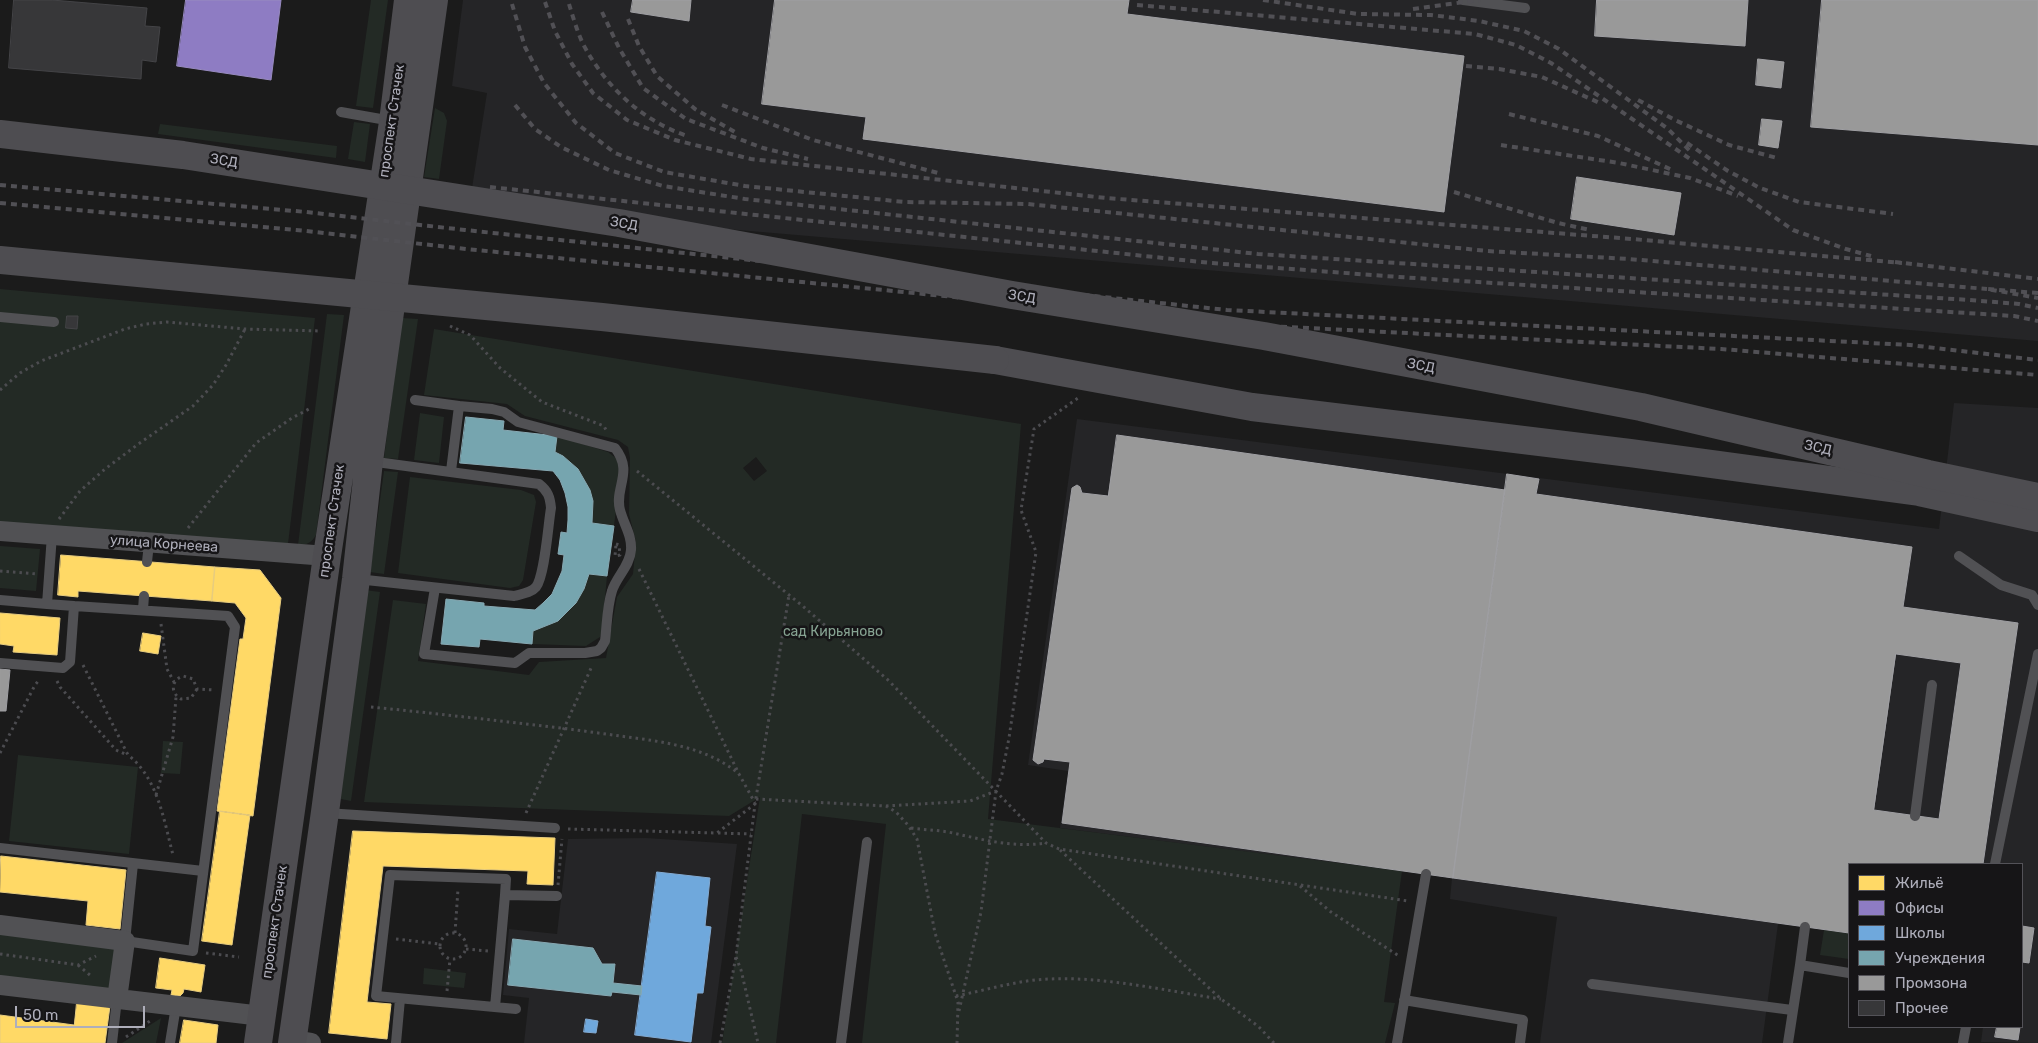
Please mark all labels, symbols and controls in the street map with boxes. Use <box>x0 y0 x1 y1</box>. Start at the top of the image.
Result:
street label: проспект Стачек <box>376 63 408 179</box>
street label: ЗСД <box>209 151 239 171</box>
street label: ЗСД <box>609 213 639 235</box>
street label: ЗСД <box>1007 287 1037 307</box>
street label: ЗСД <box>1406 355 1436 377</box>
street label: ЗСД <box>1803 437 1833 459</box>
street label: проспект Стачек <box>316 463 348 579</box>
street label: улица Корнеева <box>109 532 219 556</box>
park label: сад Кирьяново <box>783 624 883 640</box>
legend <box>1848 863 2023 1028</box>
street label: проспект Стачек <box>259 864 291 980</box>
text: Жильё <box>1895 874 1944 892</box>
text: Офисы <box>1895 899 1944 917</box>
text: Школы <box>1895 924 1945 942</box>
text: Учреждения <box>1895 949 1985 967</box>
text: Промзона <box>1895 974 1967 992</box>
scale bar <box>18 996 148 1028</box>
text: Прочее <box>1895 999 1948 1017</box>
text: 50 m <box>23 1006 58 1024</box>

